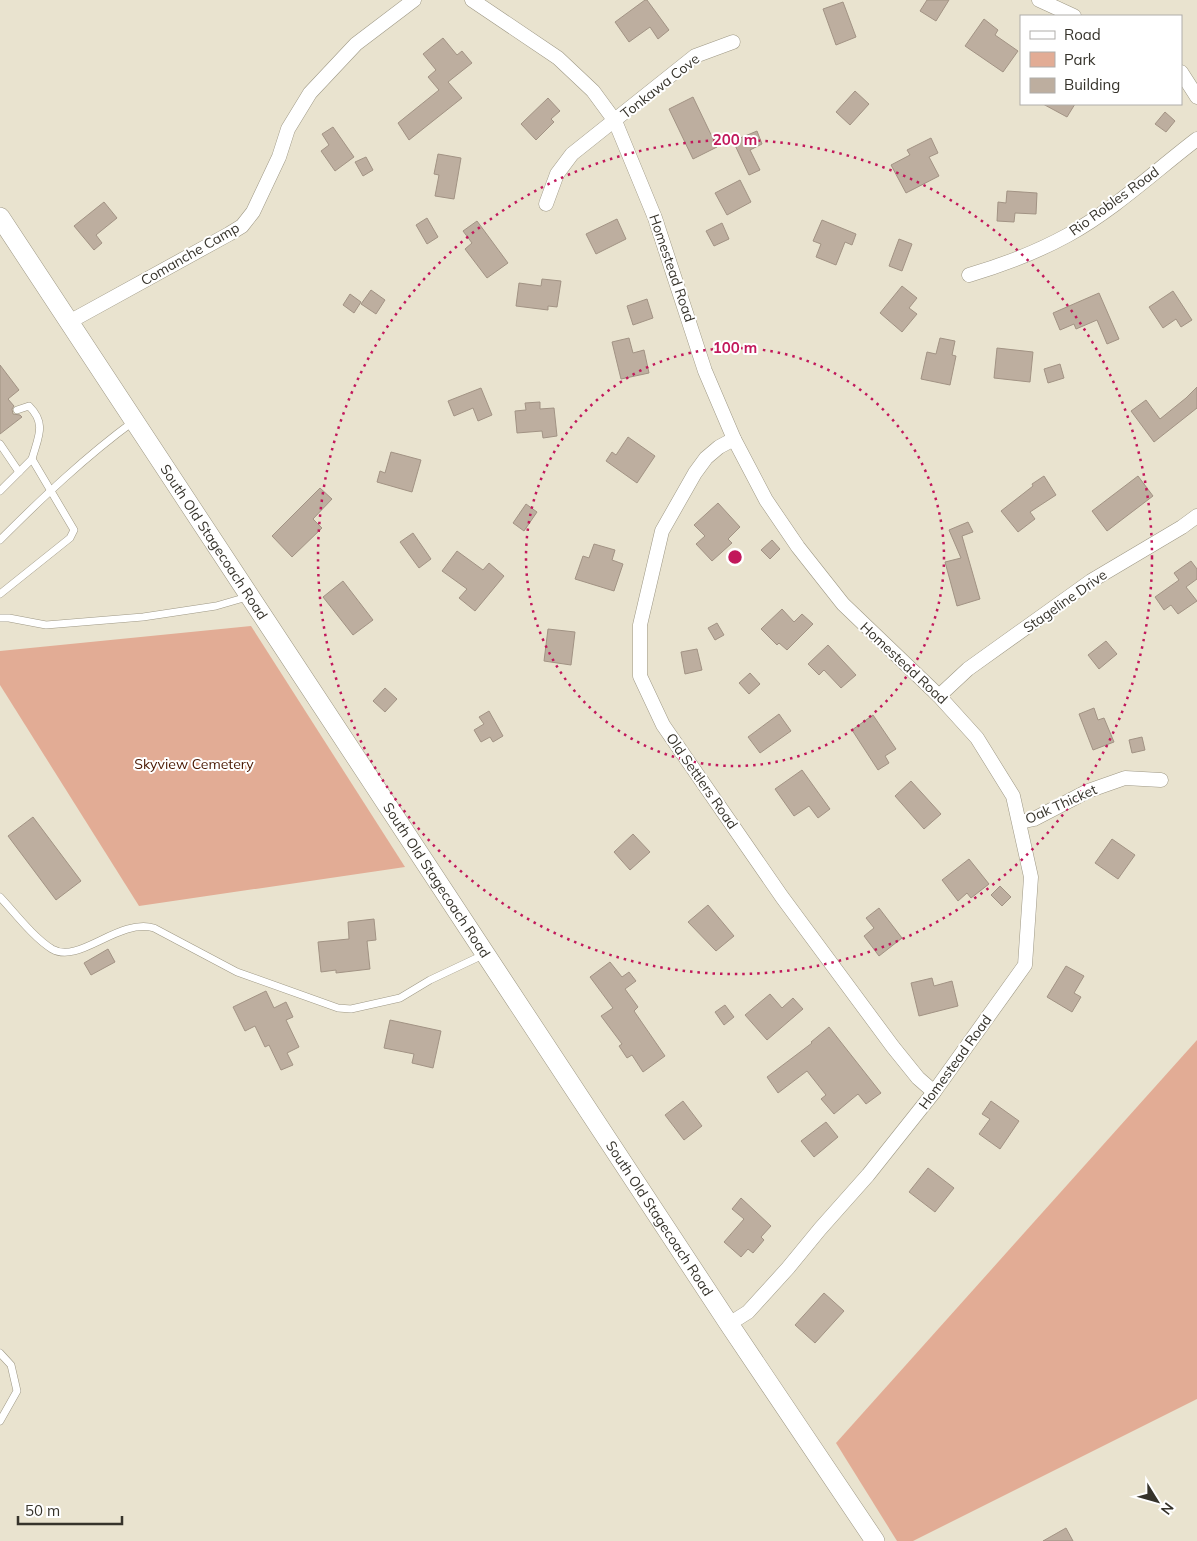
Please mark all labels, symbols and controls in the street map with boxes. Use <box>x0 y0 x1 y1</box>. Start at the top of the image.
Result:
legend <box>1020 15 1182 105</box>
text: Road <box>1064 25 1101 44</box>
street label: Tonkawa Cove <box>617 50 703 122</box>
text: Park <box>1064 50 1096 69</box>
text: Building <box>1064 75 1120 94</box>
text: 200 m <box>713 130 757 149</box>
street label: Rio Robles Road <box>1066 162 1162 240</box>
street label: Homestead Road <box>645 212 699 324</box>
street label: Comanche Camp <box>138 218 242 290</box>
text: 100 m <box>713 338 757 357</box>
street label: South Old Stagecoach Road <box>156 461 272 623</box>
centre of rings <box>726 548 744 566</box>
street label: Stageline Drive <box>1020 566 1110 636</box>
street label: Homestead Road <box>857 618 951 708</box>
street label: Old Settlers Road <box>662 730 742 832</box>
park label: Skyview Cemetery <box>134 755 254 773</box>
street label: Oak Thicket <box>1022 780 1100 828</box>
street label: South Old Stagecoach Road <box>379 799 494 961</box>
street label: Homestead Road <box>915 1011 995 1113</box>
street label: South Old Stagecoach Road <box>602 1137 717 1299</box>
north arrow <box>1132 1476 1182 1526</box>
scale bar <box>18 1494 121 1526</box>
text: N <box>1157 1499 1178 1518</box>
text: 50 m <box>25 1501 60 1520</box>

